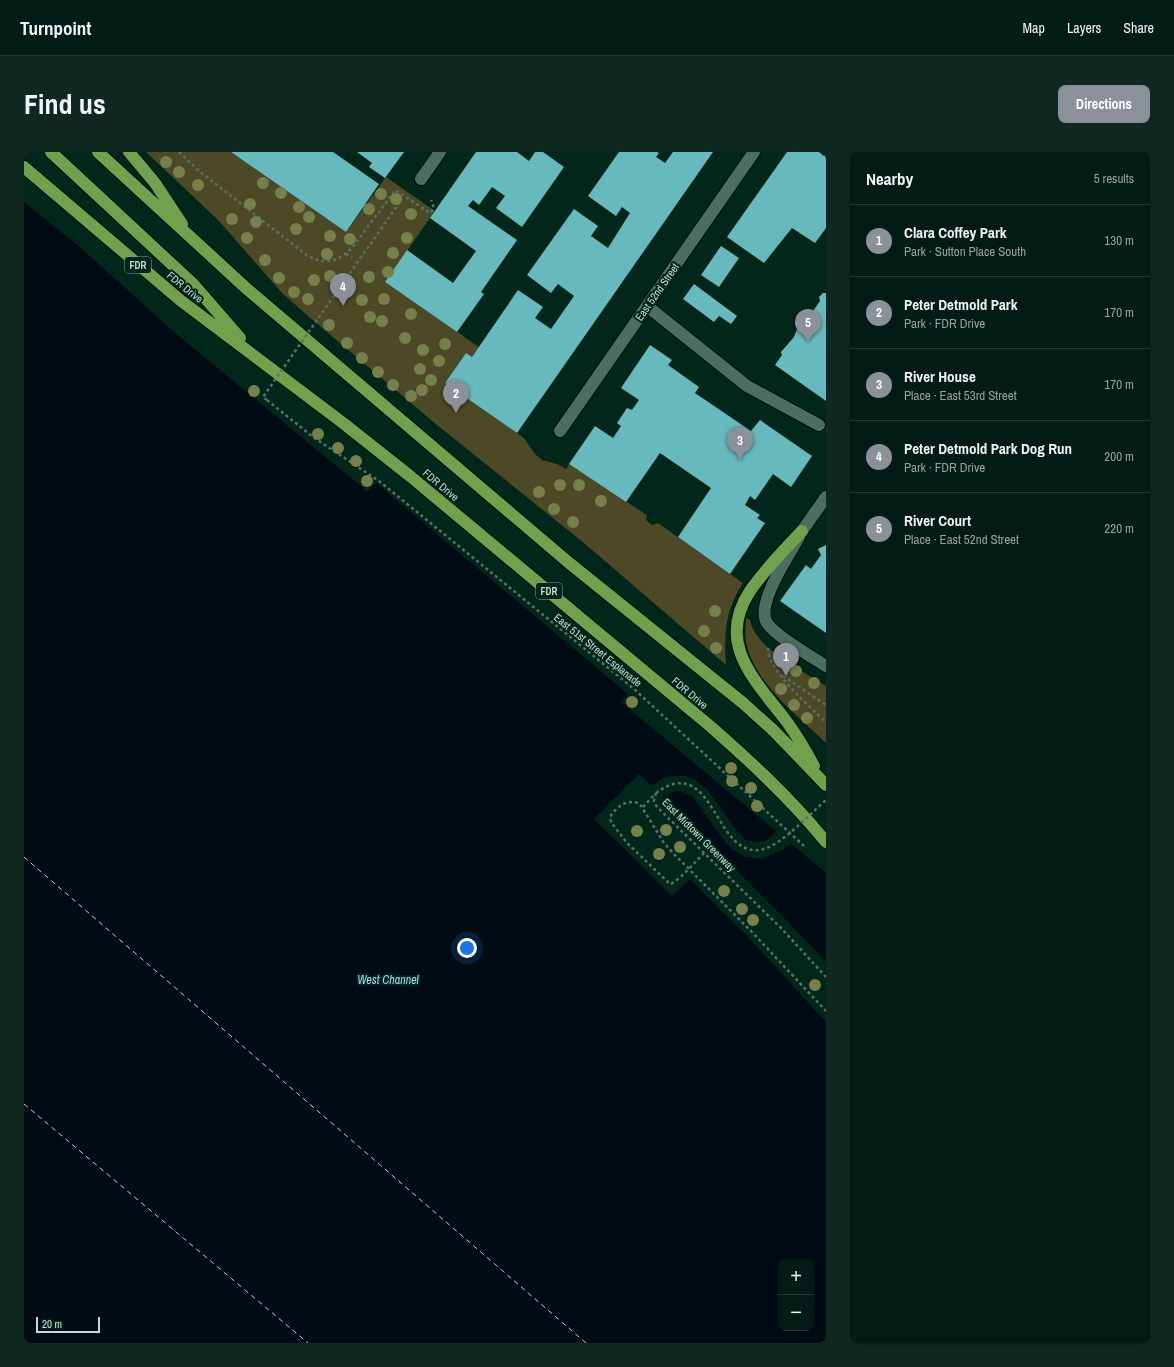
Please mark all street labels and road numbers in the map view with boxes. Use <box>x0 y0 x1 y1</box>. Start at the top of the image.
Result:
road number: FDR <box>125 257 151 273</box>
street label: East 52nd Street <box>632 260 682 324</box>
street label: FDR Drive <box>164 268 206 306</box>
street label: FDR Drive <box>420 466 462 504</box>
road number: FDR <box>536 583 562 599</box>
street label: East 51st Street Esplanade <box>551 610 645 690</box>
street label: FDR Drive <box>669 674 711 712</box>
street label: East Midtown Greenway <box>659 795 739 875</box>

